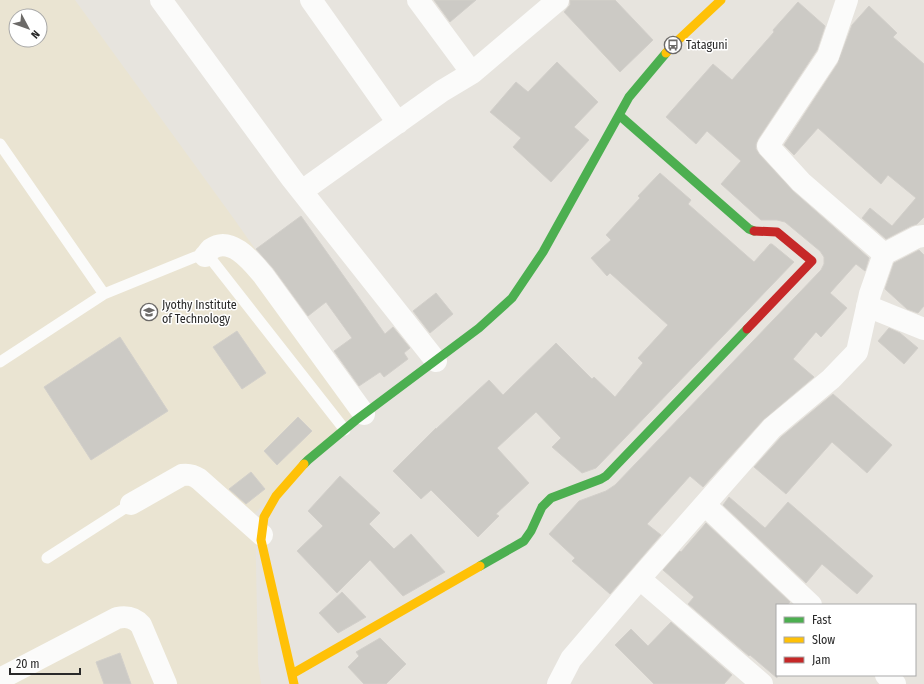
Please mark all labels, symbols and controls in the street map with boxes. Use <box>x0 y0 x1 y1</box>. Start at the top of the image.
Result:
north arrow <box>8 8 48 48</box>
text: N <box>28 27 42 41</box>
bus stop icon: Tataguni <box>663 35 683 55</box>
place label: Tataguni <box>686 38 728 52</box>
place label: Jyothy Institute of Technology <box>162 298 237 326</box>
school or university icon: Jyothy Institute of Technology <box>139 302 159 322</box>
legend <box>776 604 916 676</box>
text: Fast <box>812 613 831 627</box>
text: Slow <box>812 633 835 647</box>
scale bar <box>10 650 80 676</box>
text: Jam <box>812 653 830 667</box>
text: 20 m <box>16 657 40 671</box>

